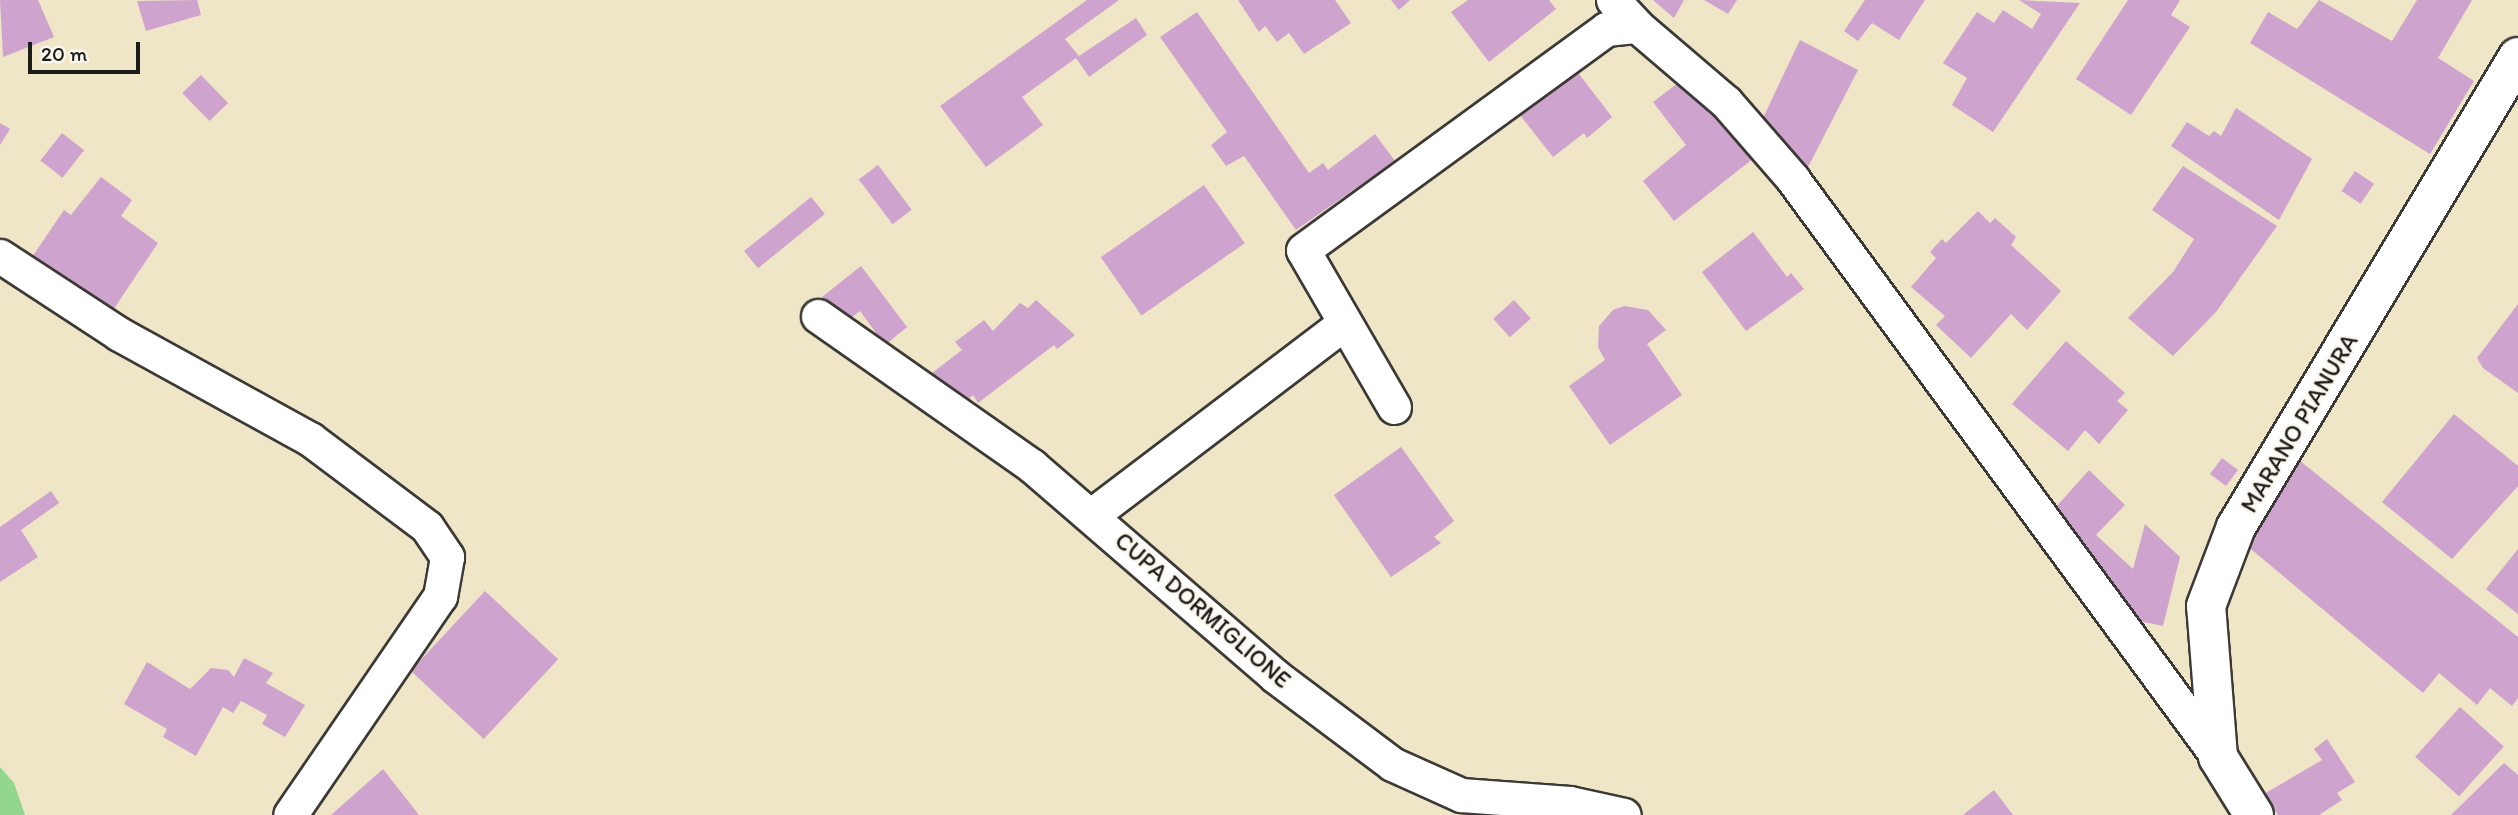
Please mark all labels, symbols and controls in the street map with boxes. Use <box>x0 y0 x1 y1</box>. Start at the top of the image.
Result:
scale bar <box>32 28 144 72</box>
text: 20 m <box>41 41 87 66</box>
street label: MARANO PIANURA <box>2234 328 2364 518</box>
street label: CUPA DORMIGLIONE <box>1109 526 1297 694</box>

